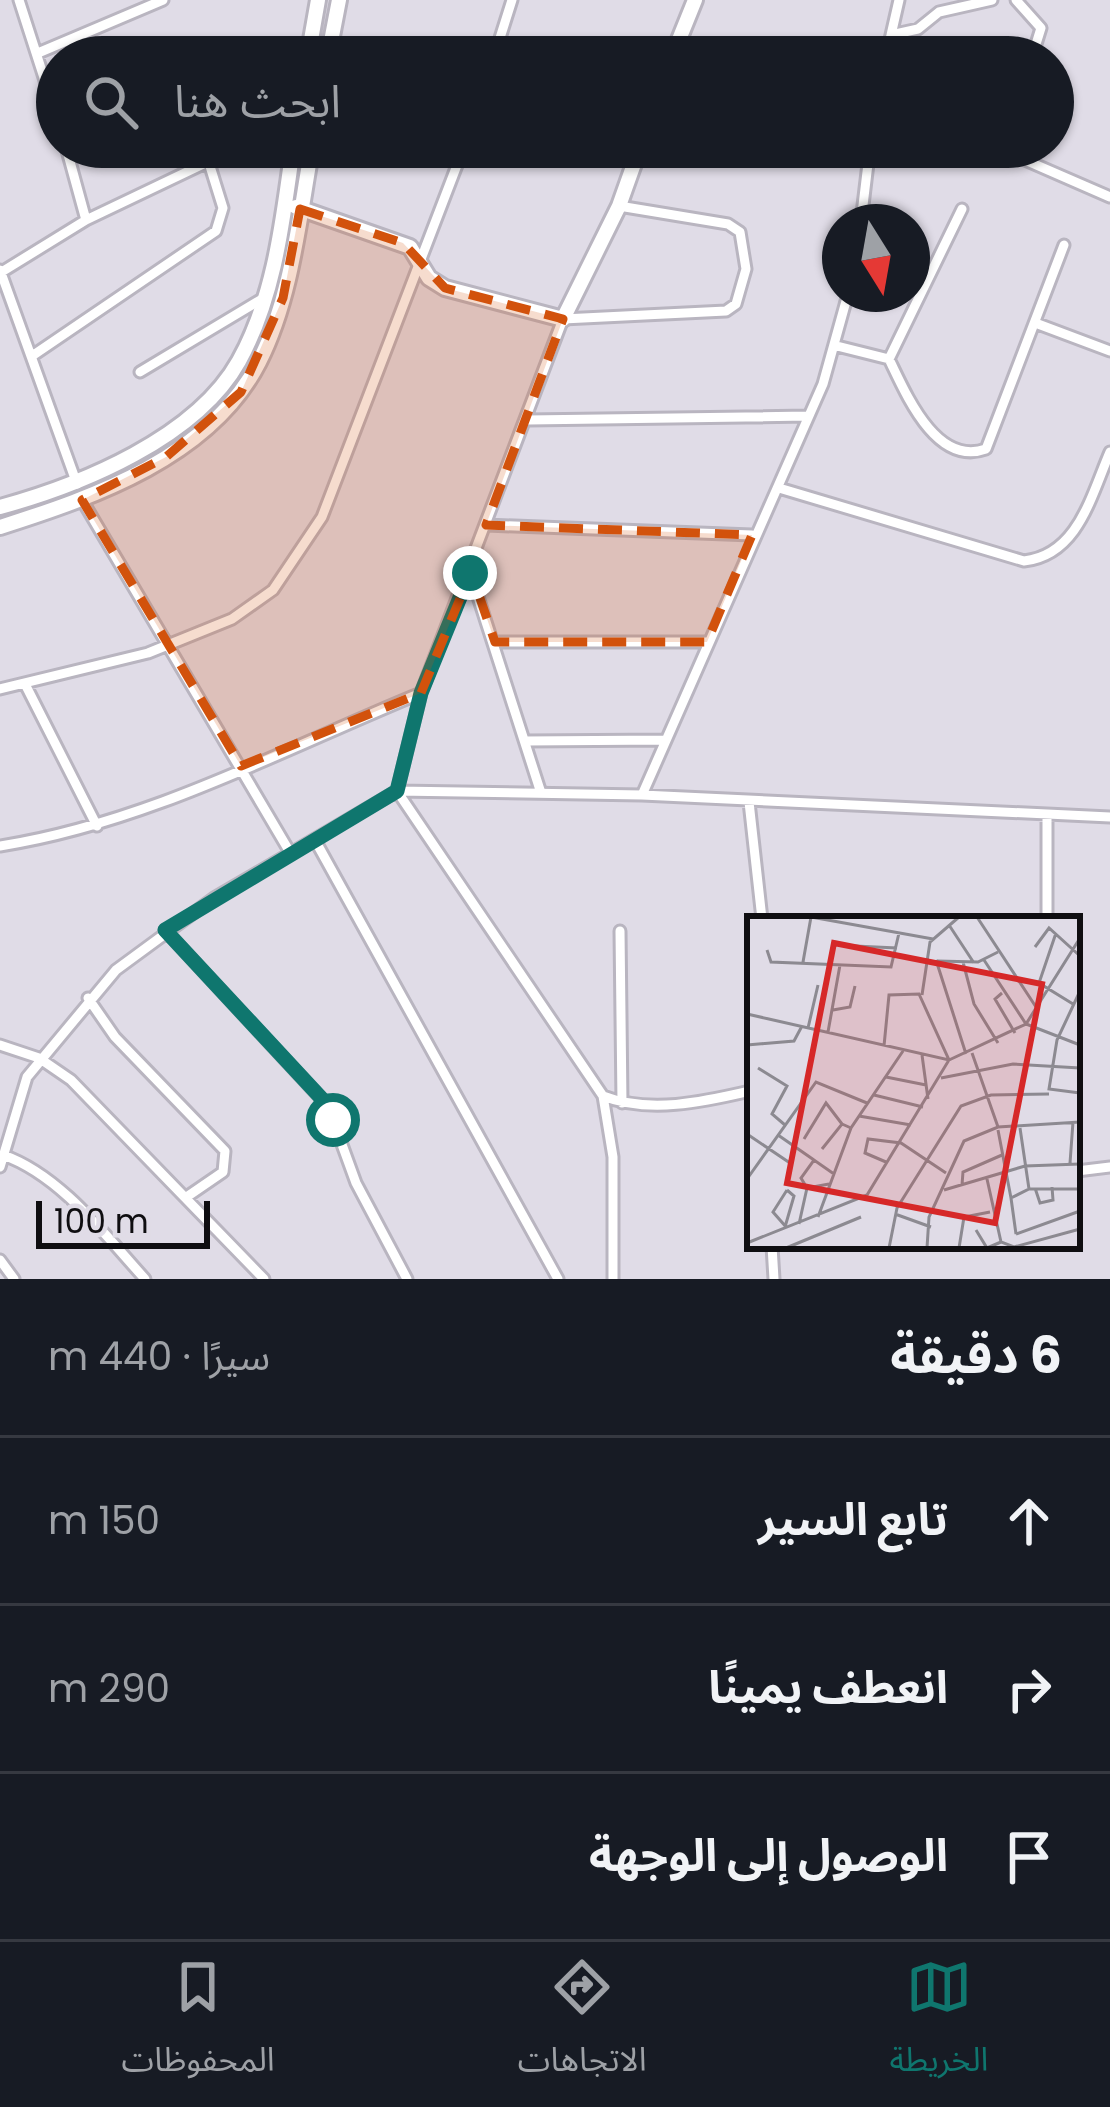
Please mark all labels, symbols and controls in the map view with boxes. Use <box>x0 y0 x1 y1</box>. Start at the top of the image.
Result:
search box <box>36 36 1074 168</box>
icon: search <box>78 69 144 135</box>
text: ابحث هنا <box>174 70 341 133</box>
north arrow <box>822 204 930 312</box>
route end <box>443 546 497 600</box>
inset map <box>747 916 1080 1249</box>
route start <box>306 1093 360 1147</box>
scale bar <box>36 1195 210 1248</box>
text: 100 m <box>54 1198 149 1245</box>
text: 6 دقيقة <box>890 1319 1062 1391</box>
text: سيرًا · 440 m <box>48 1329 270 1384</box>
text: تابع السير <box>758 1488 948 1551</box>
icon: ahead <box>996 1488 1062 1554</box>
text: 150 m <box>48 1493 160 1548</box>
text: انعطف يمينًا <box>708 1656 948 1719</box>
icon: right <box>996 1656 1062 1722</box>
text: 290 m <box>48 1661 170 1716</box>
text: الوصول إلى الوجهة <box>589 1824 948 1887</box>
icon: arrive <box>996 1824 1062 1890</box>
tab: المحفوظات <box>122 1954 275 2095</box>
tab: الاتجاهات <box>518 1954 647 2095</box>
tab: الخريطة <box>890 1954 988 2095</box>

